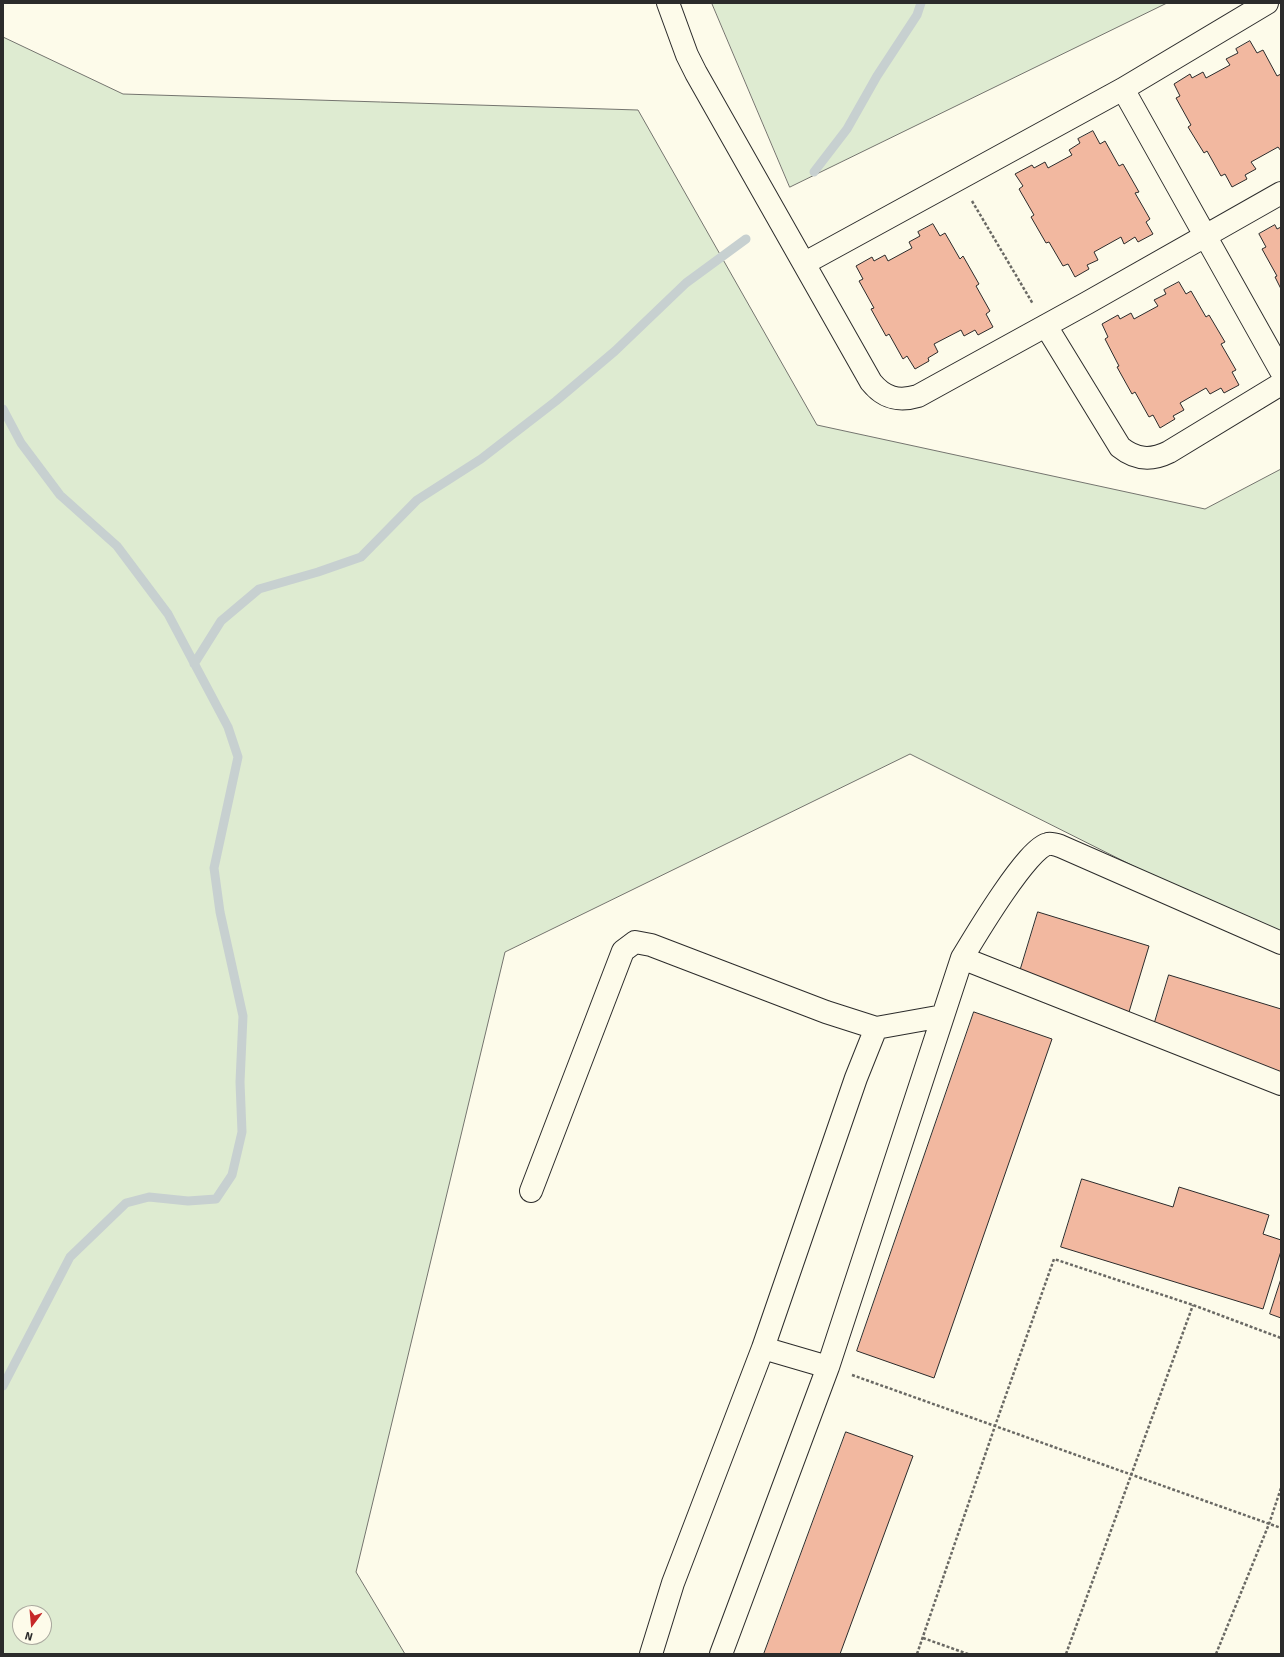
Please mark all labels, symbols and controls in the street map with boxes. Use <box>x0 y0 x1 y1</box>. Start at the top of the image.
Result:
north arrow <box>12 1605 52 1645</box>
text: N <box>23 1629 34 1643</box>

